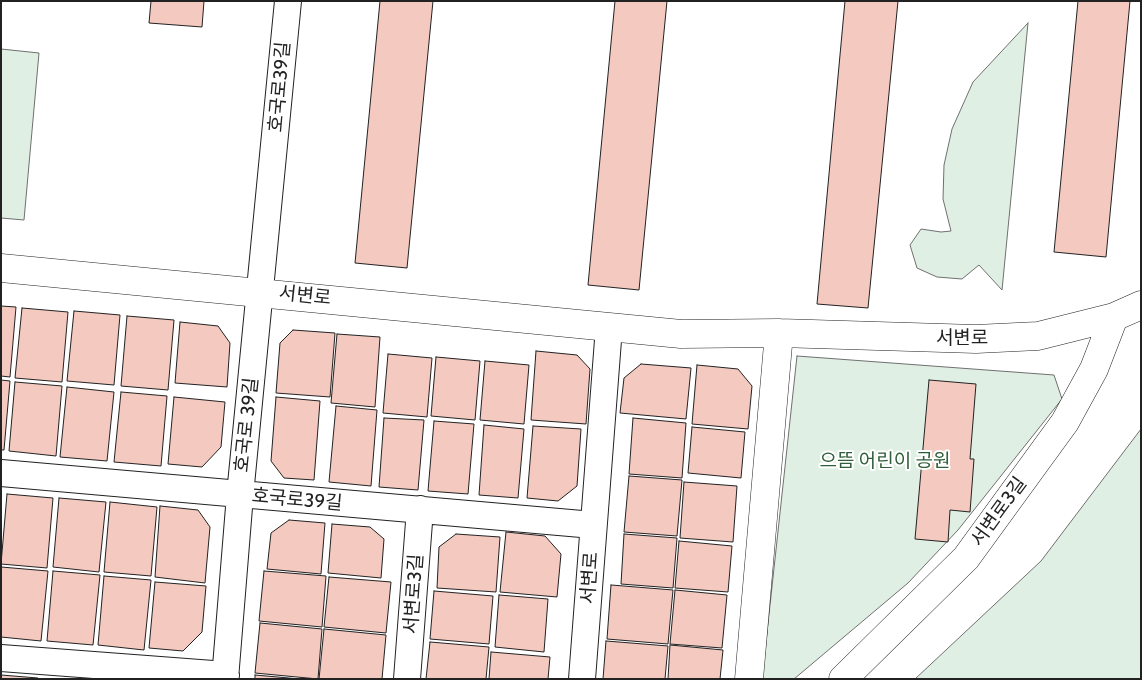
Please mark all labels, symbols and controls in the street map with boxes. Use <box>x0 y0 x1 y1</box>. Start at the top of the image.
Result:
street label: 호국로39길 <box>265 41 295 133</box>
street label: 서변로 <box>278 282 332 310</box>
street label: 서변로 <box>936 327 988 349</box>
street label: 호국로 39길 <box>231 376 263 474</box>
park label: 으뜸 어린이 공원 <box>820 450 950 472</box>
street label: 서변로3길 <box>966 473 1032 551</box>
street label: 호국로39길 <box>251 485 343 515</box>
street label: 서변로 <box>577 551 603 605</box>
street label: 서변로3길 <box>400 553 428 635</box>

